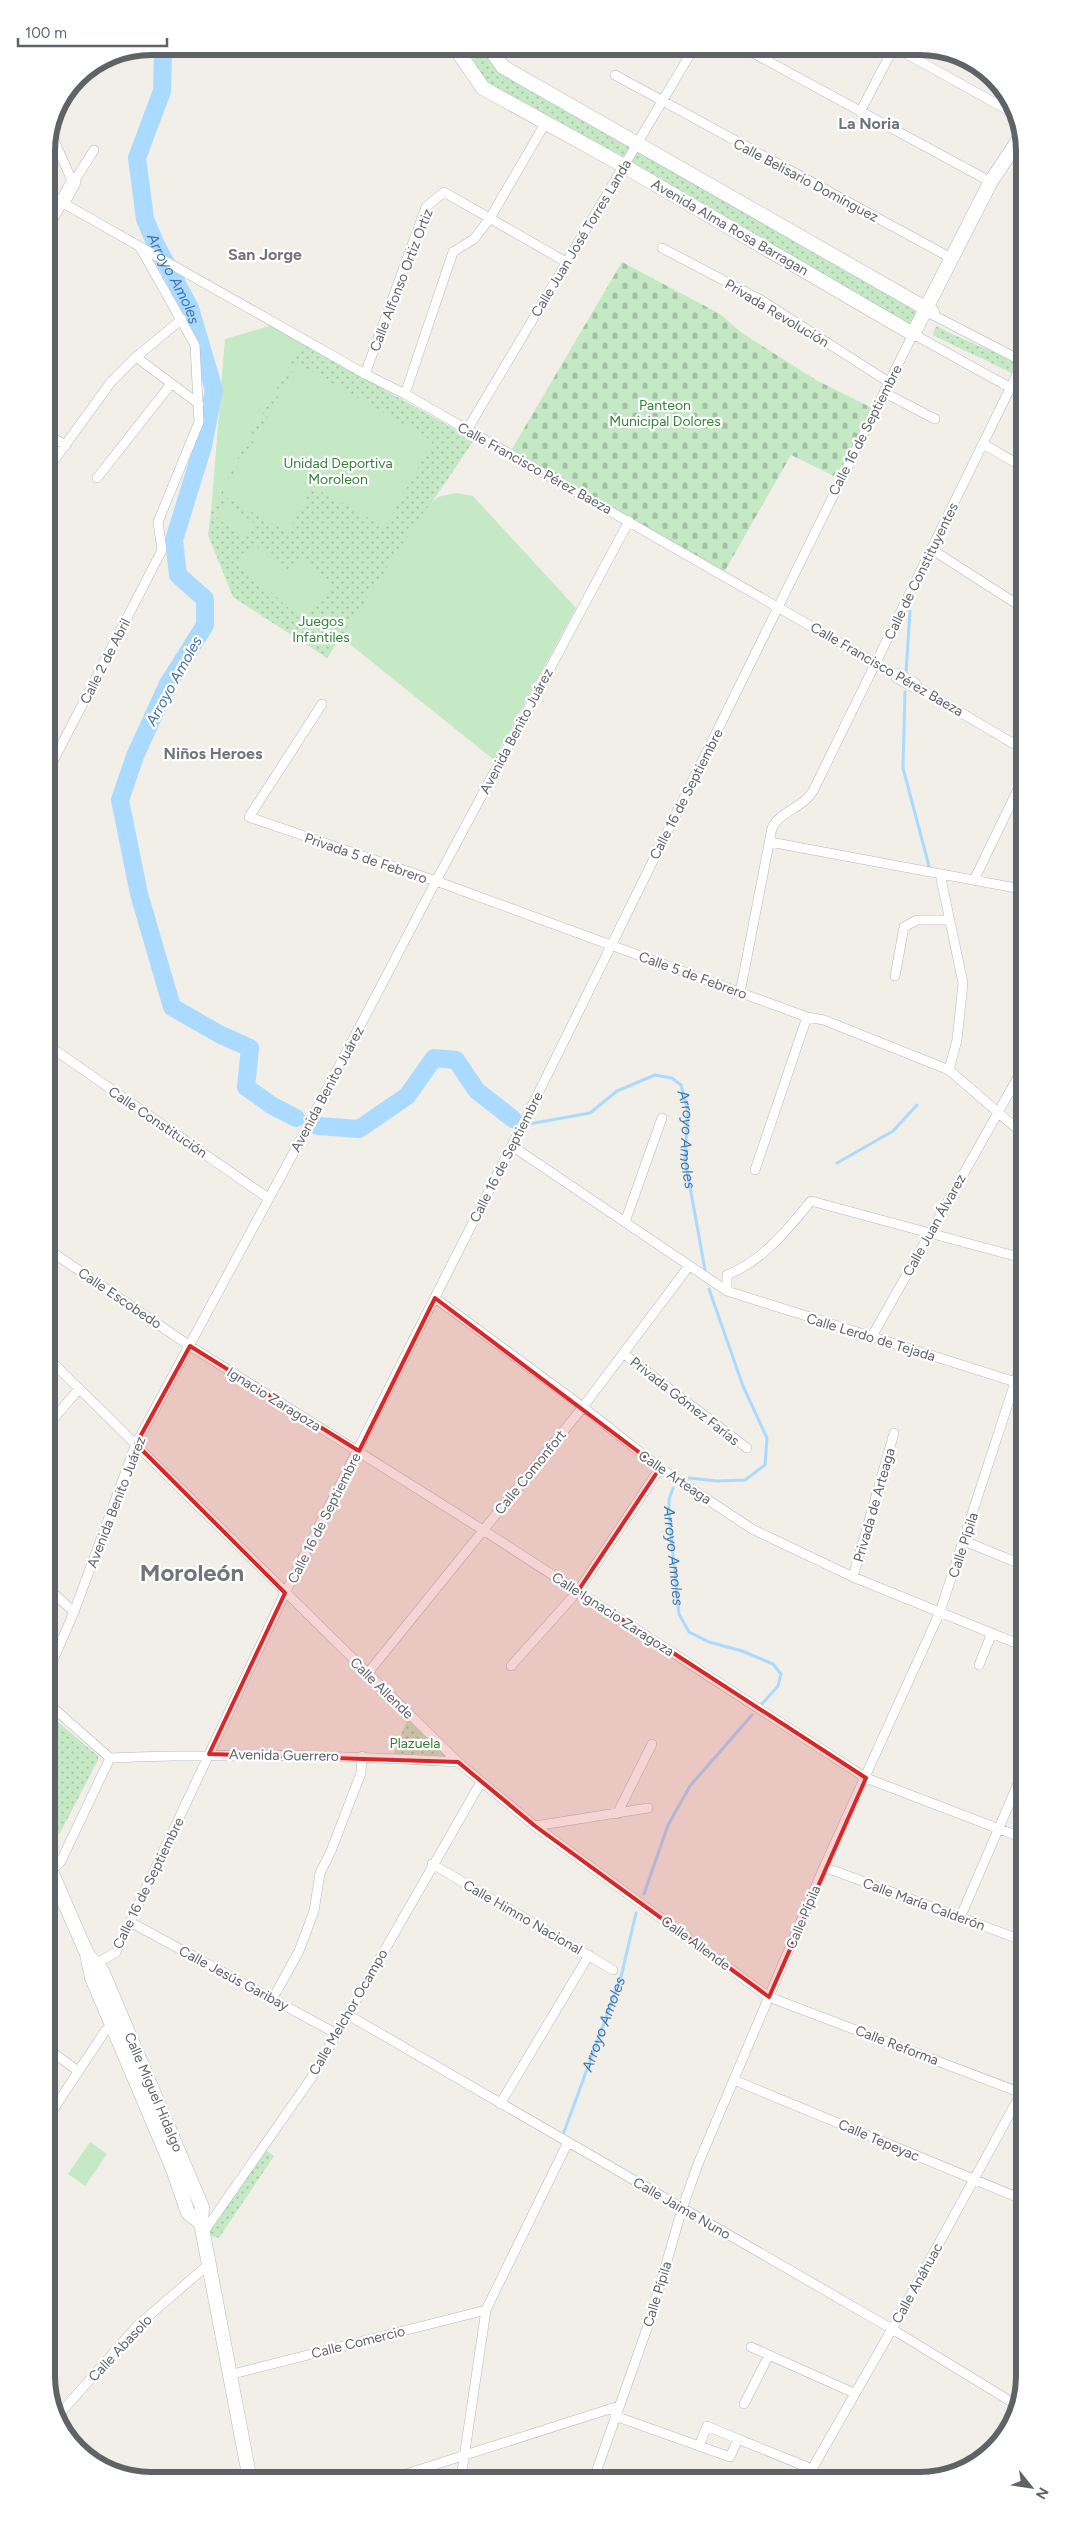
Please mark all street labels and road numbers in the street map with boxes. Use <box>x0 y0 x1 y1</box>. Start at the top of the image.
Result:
street label: Calle Belisario Domínguez <box>730 135 881 226</box>
street label: Calle Juan José Torres Landa <box>528 156 635 320</box>
street label: Avenida Alma Rosa Barragan <box>648 175 811 280</box>
street label: Calle Alfonso Ortiz Ortiz <box>366 206 437 354</box>
street label: Privada Revolución <box>722 276 832 351</box>
street label: Calle 16 de Septiembre <box>825 362 906 498</box>
street label: Calle Francisco Pérez Baeza <box>455 419 615 518</box>
street label: Calle de Constituyentes <box>881 500 962 642</box>
street label: Calle 2 de Abril <box>77 616 134 707</box>
street label: Calle Francisco Pérez Baeza <box>807 619 966 720</box>
street label: Avenida Benito Juárez <box>476 666 557 797</box>
street label: Calle 16 de Septiembre <box>646 726 727 862</box>
street label: Privada 5 de Febrero <box>302 830 429 887</box>
street label: Calle 5 de Febrero <box>636 948 749 1003</box>
street label: Avenida Benito Juárez <box>287 1024 368 1155</box>
street label: Calle Constitución <box>105 1083 210 1162</box>
street label: Calle 16 de Septiembre <box>466 1089 547 1225</box>
street label: Calle Juan Álvarez <box>899 1171 970 1279</box>
street label: Calle Escobedo <box>75 1264 165 1333</box>
street label: Calle Lerdo de Tejada <box>804 1310 937 1365</box>
street label: Privada Gómez Farías <box>627 1353 743 1449</box>
street label: Ignacio Zaragoza <box>224 1364 324 1435</box>
street label: Calle Comonfort <box>491 1427 570 1518</box>
street label: Avenida Benito Juárez <box>84 1434 149 1570</box>
street label: Privada de Arteaga <box>850 1446 899 1564</box>
street label: Calle Arteaga <box>635 1447 714 1508</box>
street label: Calle 16 de Septiembre <box>284 1450 365 1586</box>
street label: Calle Pípila <box>945 1510 982 1580</box>
street label: Calle Ignacio Zaragoza <box>548 1569 677 1660</box>
street label: Calle Allende <box>346 1654 417 1723</box>
street label: Avenida Guerrero <box>229 1746 339 1765</box>
street label: Calle 16 de Septiembre <box>109 1814 188 1952</box>
street label: Calle María Calderón <box>860 1874 987 1935</box>
street label: Calle Himno Nacional <box>460 1876 585 1958</box>
street label: Calle Pípila <box>782 1883 824 1952</box>
street label: Calle Allende <box>658 1913 734 1974</box>
street label: Calle Jesús Garibay <box>176 1942 292 2015</box>
street label: Calle Melchor Ocampo <box>305 1946 391 2078</box>
street label: Calle Reforma <box>853 2022 941 2069</box>
street label: Calle Miguel Hidalgo <box>121 2030 186 2155</box>
street label: Calle Tepeyac <box>836 2116 922 2165</box>
street label: Calle Jaime Nuno <box>630 2174 734 2243</box>
street label: Calle Anáhuac <box>888 2240 947 2326</box>
street label: Calle Pípila <box>639 2259 675 2329</box>
street label: Calle Abasolo <box>85 2311 156 2385</box>
street label: Calle Comercio <box>310 2323 407 2362</box>

